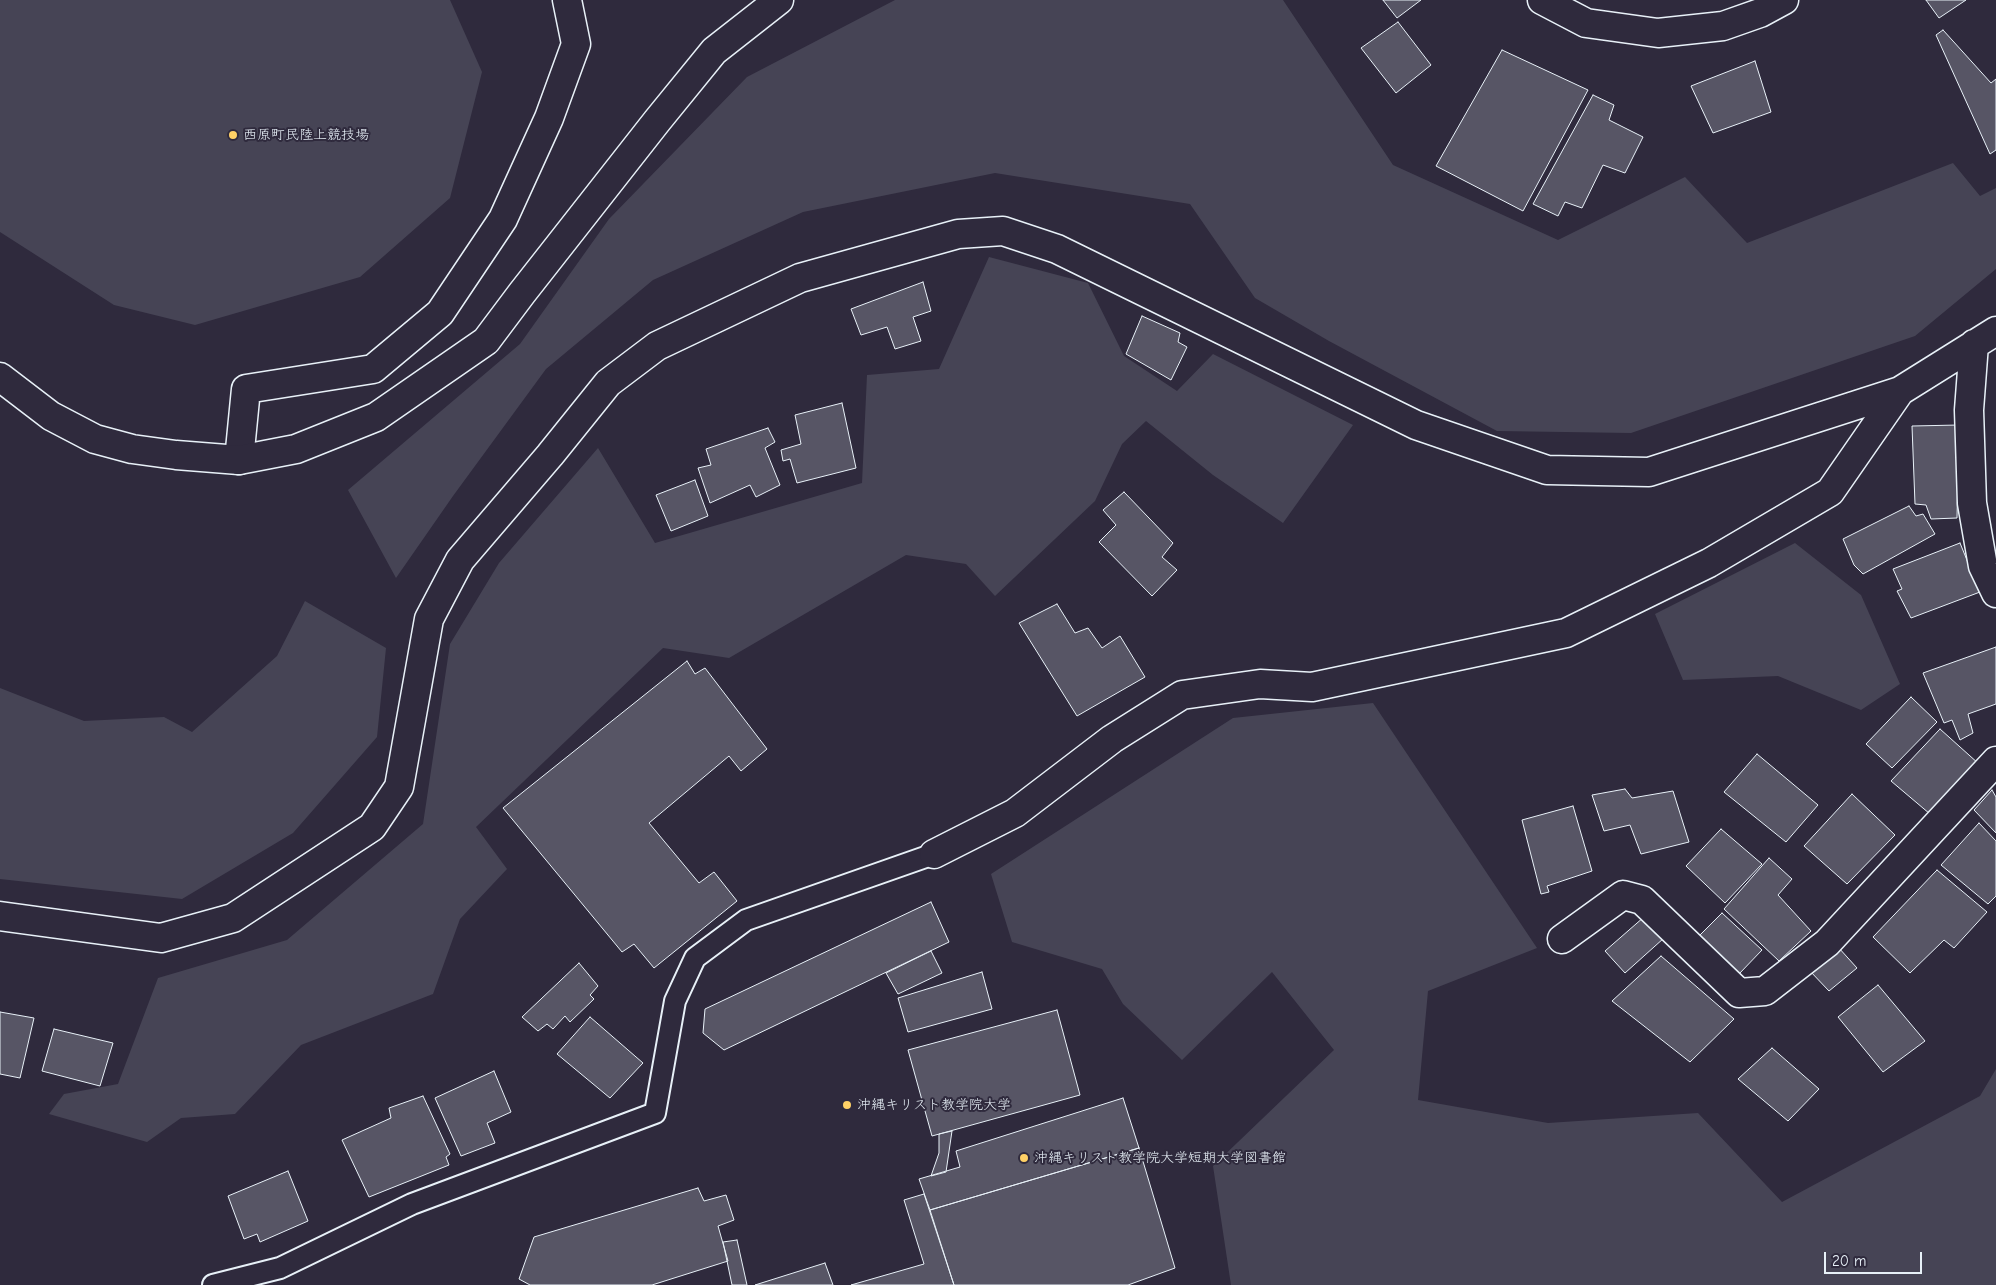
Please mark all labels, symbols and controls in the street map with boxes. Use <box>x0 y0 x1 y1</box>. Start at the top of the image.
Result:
place label: 西原町民陸上競技場 <box>243 127 369 143</box>
marker: 西原町民陸上競技場 <box>227 129 239 141</box>
place label: 沖縄キリスト教学院大学 <box>857 1097 1011 1113</box>
marker: 沖縄キリスト教学院大学 <box>841 1099 853 1111</box>
place label: 沖縄キリスト教学院大学短期大学図書館 <box>1034 1150 1286 1166</box>
marker: 沖縄キリスト教学院大学短期大学図書館 <box>1018 1152 1030 1164</box>
scale bar <box>1826 1242 1924 1274</box>
text: 20 m <box>1832 1252 1866 1270</box>

